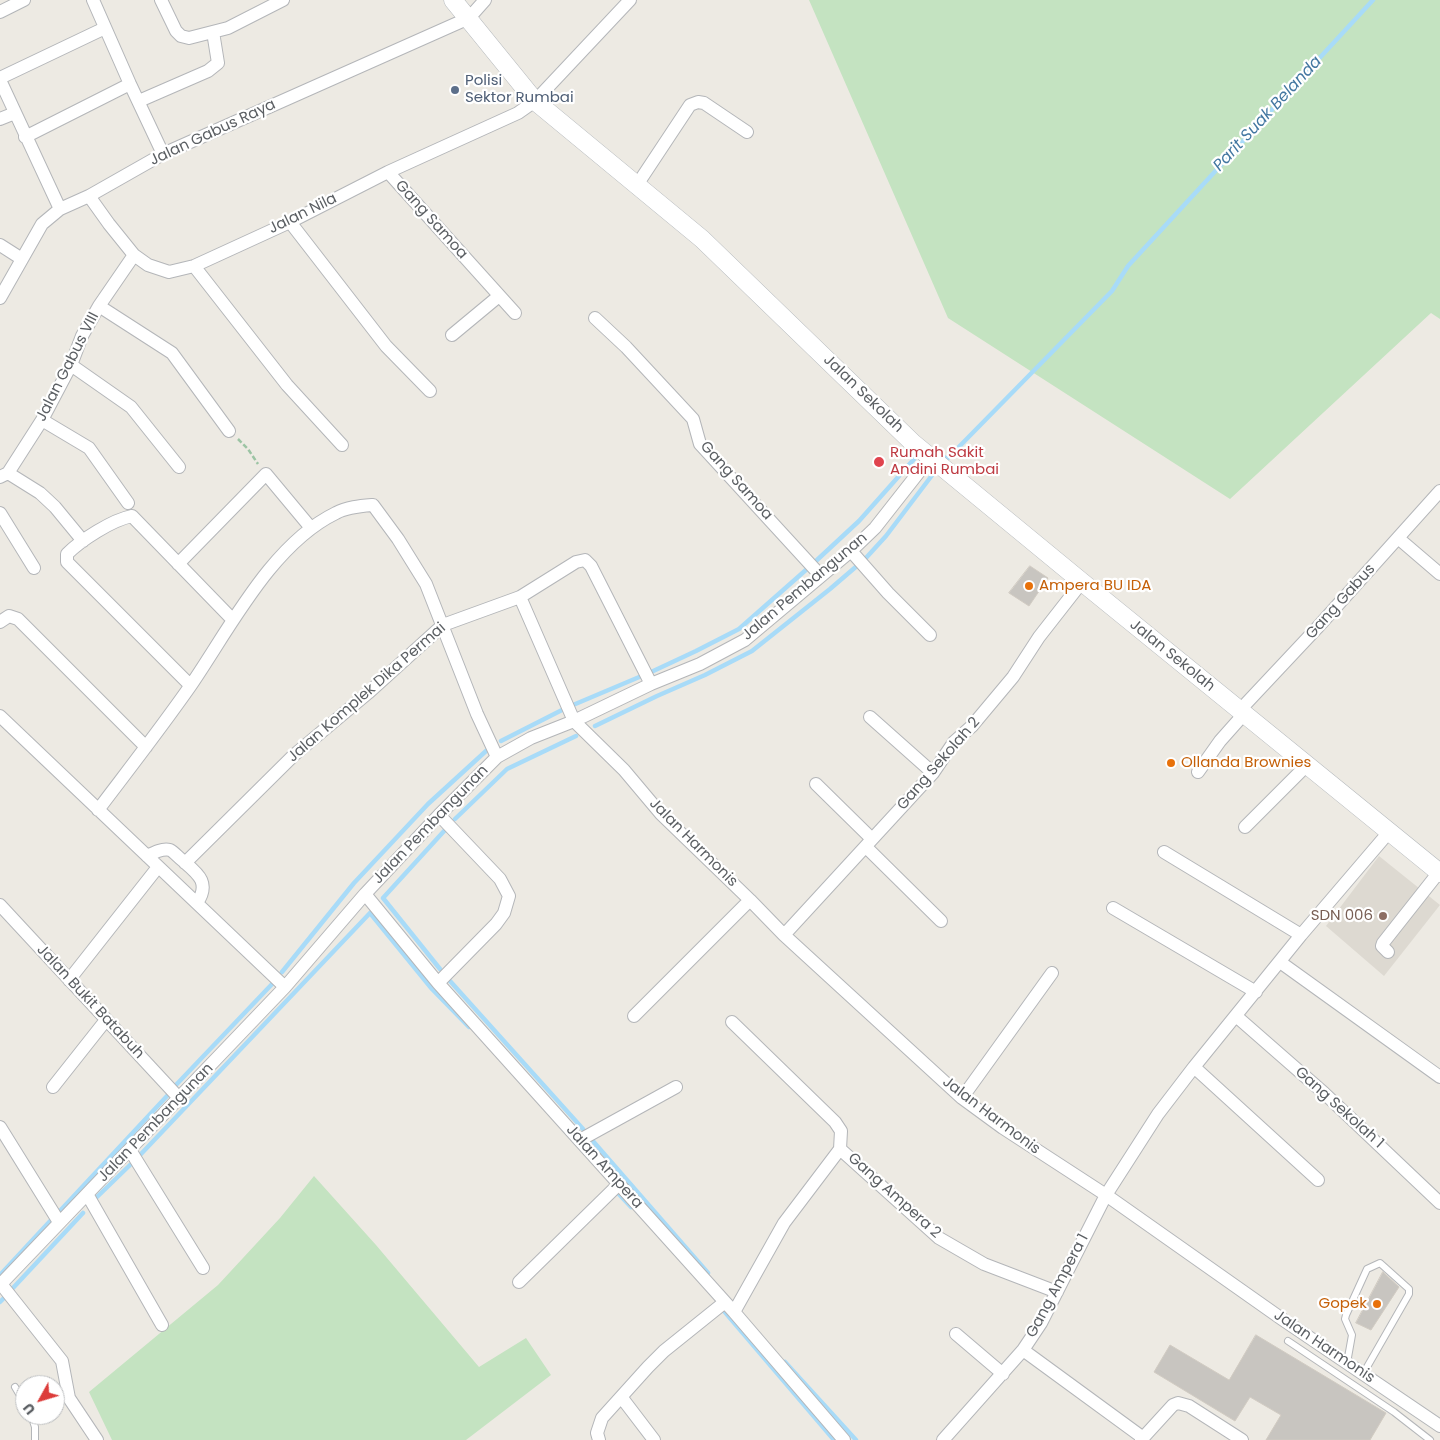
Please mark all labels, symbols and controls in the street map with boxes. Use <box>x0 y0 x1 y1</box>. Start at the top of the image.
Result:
water label: Parit Suak Belanda <box>1210 52 1326 176</box>
place label: Polisi Sektor Rumbai <box>465 72 574 107</box>
marker: Polisi Sektor Rumbai <box>449 84 461 96</box>
street label: Jalan Gabus Raya <box>147 96 279 170</box>
street label: Gang Samoa <box>391 177 471 263</box>
street label: Jalan Nila <box>266 190 340 238</box>
street label: Jalan Gabus VIII <box>33 309 103 425</box>
street label: Jalan Sekolah <box>819 351 907 437</box>
street label: Gang Samoa <box>696 438 776 524</box>
place label: Rumah Sakit Andini Rumbai <box>890 444 999 479</box>
marker: Rumah Sakit Andini Rumbai <box>872 455 886 469</box>
street label: Jalan Pembangunan <box>739 529 871 645</box>
street label: Gang Gabus <box>1303 561 1379 643</box>
place label: Ampera BU IDA <box>1039 577 1151 595</box>
marker: Ampera BU IDA <box>1023 580 1035 592</box>
street label: Jalan Sekolah <box>1126 616 1218 696</box>
street label: Jalan Komplek Dika Permai <box>284 619 450 767</box>
street label: Gang Sekolah 2 <box>894 714 984 814</box>
place label: Ollanda Brownies <box>1181 754 1311 772</box>
marker: Ollanda Brownies <box>1165 757 1177 769</box>
street label: Jalan Pembangunan <box>370 762 492 888</box>
street label: Jalan Harmonis <box>645 795 741 891</box>
place label: SDN 006 <box>1311 907 1373 925</box>
marker: SDN 006 <box>1377 910 1389 922</box>
street label: Jalan Bukit Batabuh <box>32 941 148 1063</box>
street label: Jalan Pembangunan <box>95 1060 217 1186</box>
street label: Gang Sekolah 1 <box>1291 1063 1387 1153</box>
street label: Jalan Harmonis <box>939 1073 1043 1159</box>
street label: Jalan Ampera <box>562 1121 646 1213</box>
street label: Gang Ampera 2 <box>844 1150 944 1242</box>
street label: Gang Ampera 1 <box>1023 1231 1093 1341</box>
place label: Gopek <box>1319 1295 1367 1313</box>
marker: Gopek <box>1371 1298 1383 1310</box>
street label: Jalan Harmonis <box>1270 1307 1378 1387</box>
north arrow <box>15 1375 65 1425</box>
text: U <box>18 1399 40 1419</box>

